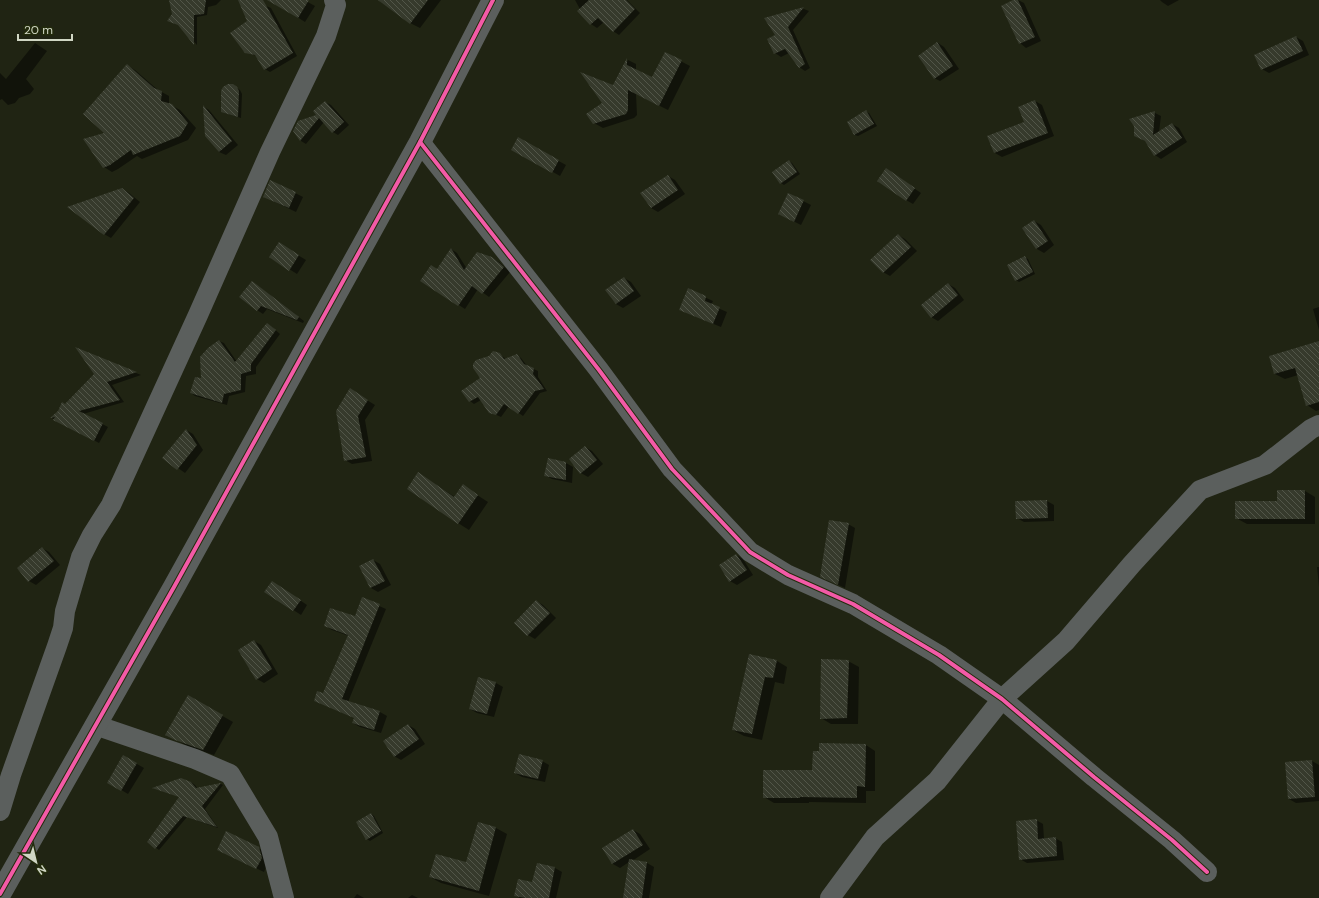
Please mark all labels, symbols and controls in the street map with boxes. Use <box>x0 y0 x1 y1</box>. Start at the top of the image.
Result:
scale bar <box>18 16 72 42</box>
text: 20 m <box>24 22 53 38</box>
north arrow <box>16 842 56 882</box>
text: N <box>34 862 49 878</box>

